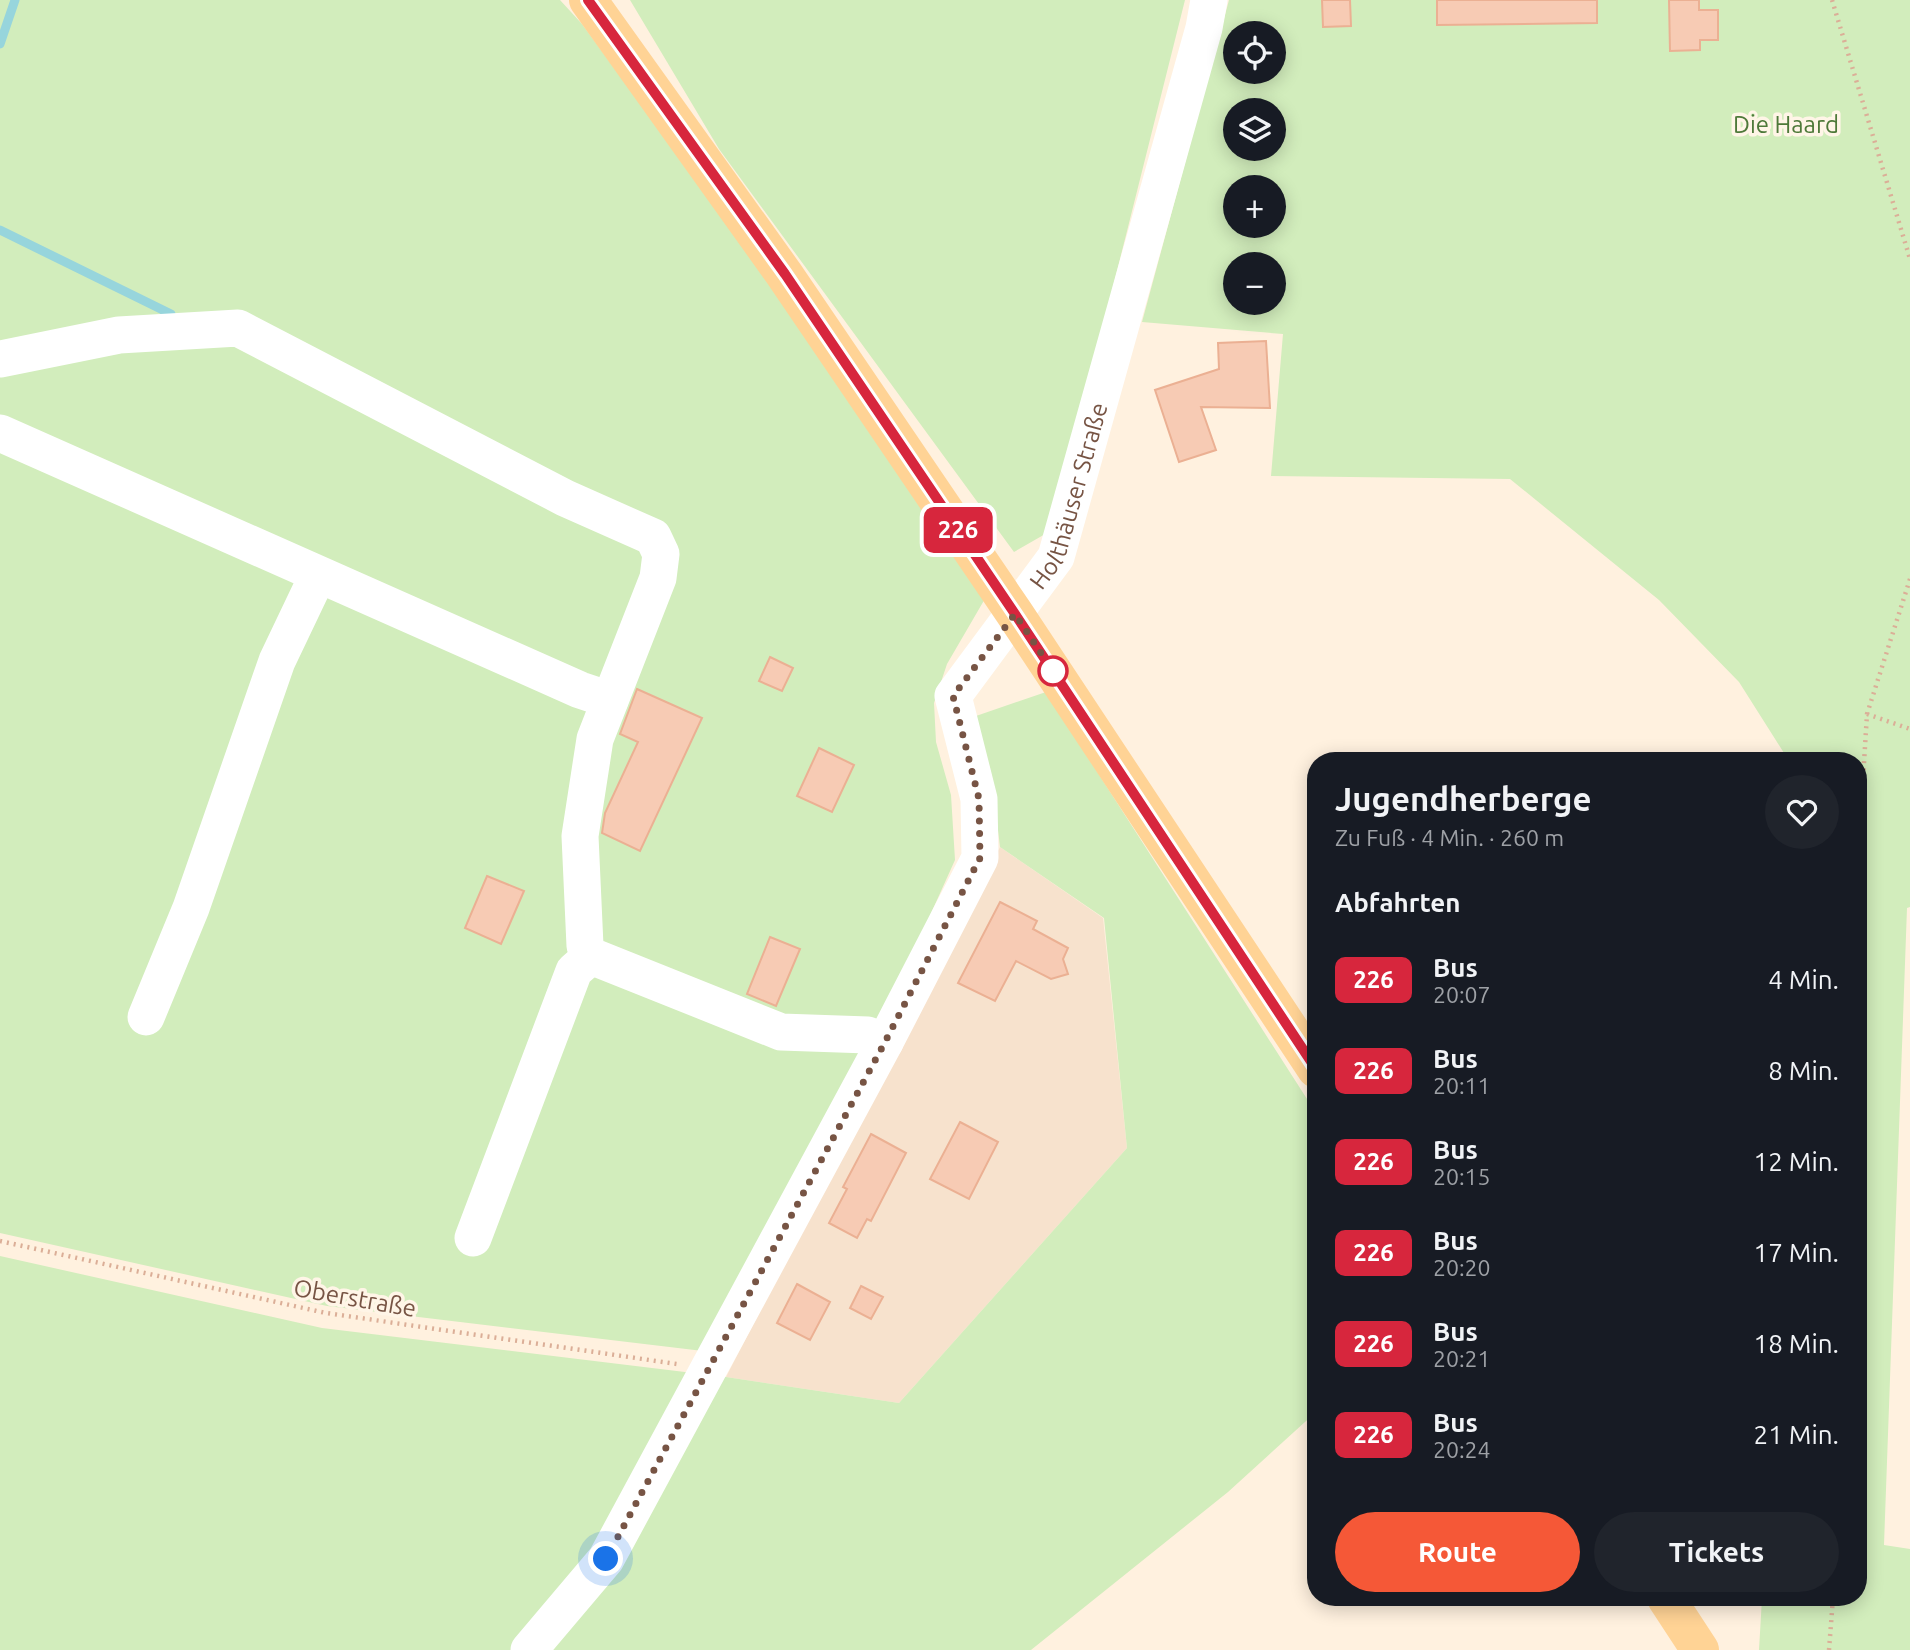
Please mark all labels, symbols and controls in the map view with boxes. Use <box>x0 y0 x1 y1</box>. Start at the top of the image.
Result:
map controls <box>1223 21 1286 315</box>
button: locate <box>1223 21 1286 84</box>
button: layers <box>1223 98 1286 161</box>
park label: Die Haard <box>1733 111 1839 138</box>
button: + <box>1223 175 1286 238</box>
button: − <box>1223 252 1286 315</box>
street label: Holthäuser Straße <box>1024 399 1112 594</box>
line badge: 226 <box>918 507 998 553</box>
text: 226 <box>938 516 978 543</box>
unlabelled marker <box>1038 656 1068 686</box>
button: heart <box>1765 775 1839 849</box>
text: Jugendherberge <box>1335 780 1591 817</box>
text: Zu Fuß · 4 Min. · 260 m <box>1335 825 1564 850</box>
text: Abfahrten <box>1335 888 1460 917</box>
text: Bus <box>1433 953 1478 982</box>
text: 4 Min. <box>1768 965 1839 994</box>
text: 226 <box>1353 966 1394 993</box>
text: 20:07 <box>1433 982 1491 1007</box>
text: Bus <box>1433 1044 1478 1073</box>
text: 8 Min. <box>1768 1056 1839 1085</box>
text: 226 <box>1353 1057 1394 1084</box>
text: 20:11 <box>1433 1073 1491 1098</box>
text: Bus <box>1433 1135 1478 1164</box>
text: 12 Min. <box>1754 1147 1839 1176</box>
text: 226 <box>1353 1148 1394 1175</box>
text: 20:15 <box>1433 1164 1491 1189</box>
text: Bus <box>1433 1226 1478 1255</box>
text: 17 Min. <box>1754 1238 1839 1267</box>
text: 226 <box>1353 1239 1394 1266</box>
text: 20:20 <box>1433 1255 1491 1280</box>
street label: Oberstraße <box>292 1274 418 1322</box>
text: Bus <box>1433 1317 1478 1346</box>
text: 18 Min. <box>1754 1329 1839 1358</box>
text: 226 <box>1353 1330 1394 1357</box>
text: 20:21 <box>1433 1346 1491 1371</box>
text: Bus <box>1433 1408 1478 1437</box>
text: 21 Min. <box>1754 1420 1839 1449</box>
text: 226 <box>1353 1421 1394 1448</box>
text: 20:24 <box>1433 1437 1491 1462</box>
button: Route <box>1335 1512 1580 1592</box>
button: Tickets <box>1594 1512 1839 1592</box>
your location <box>588 1541 623 1576</box>

